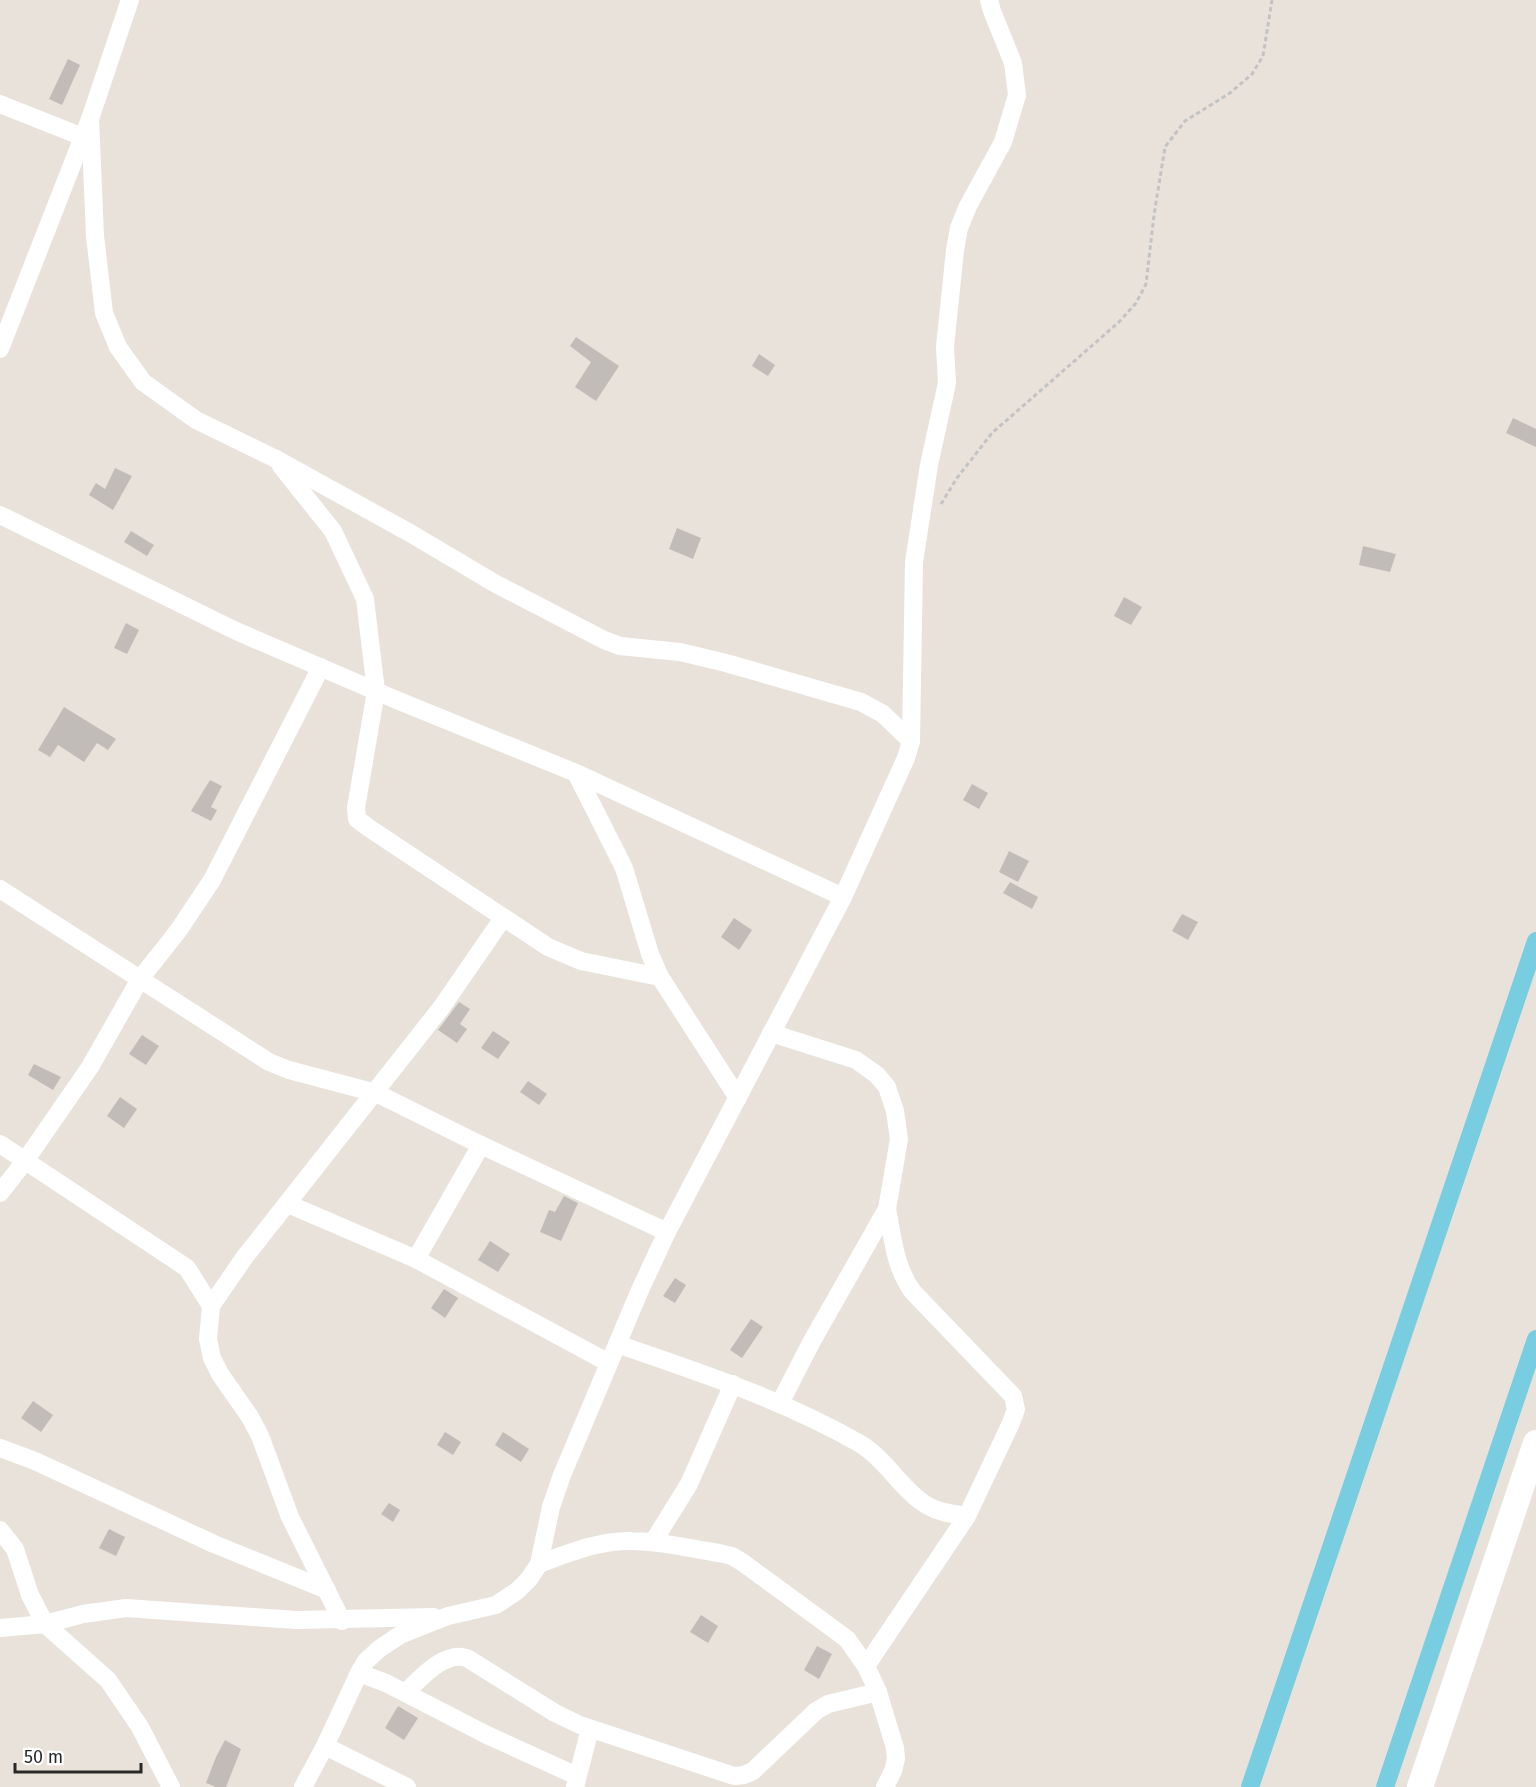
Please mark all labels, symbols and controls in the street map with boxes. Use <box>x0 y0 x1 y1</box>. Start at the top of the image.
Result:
scale bar <box>15 1736 141 1774</box>
text: 50 m <box>24 1746 63 1768</box>

